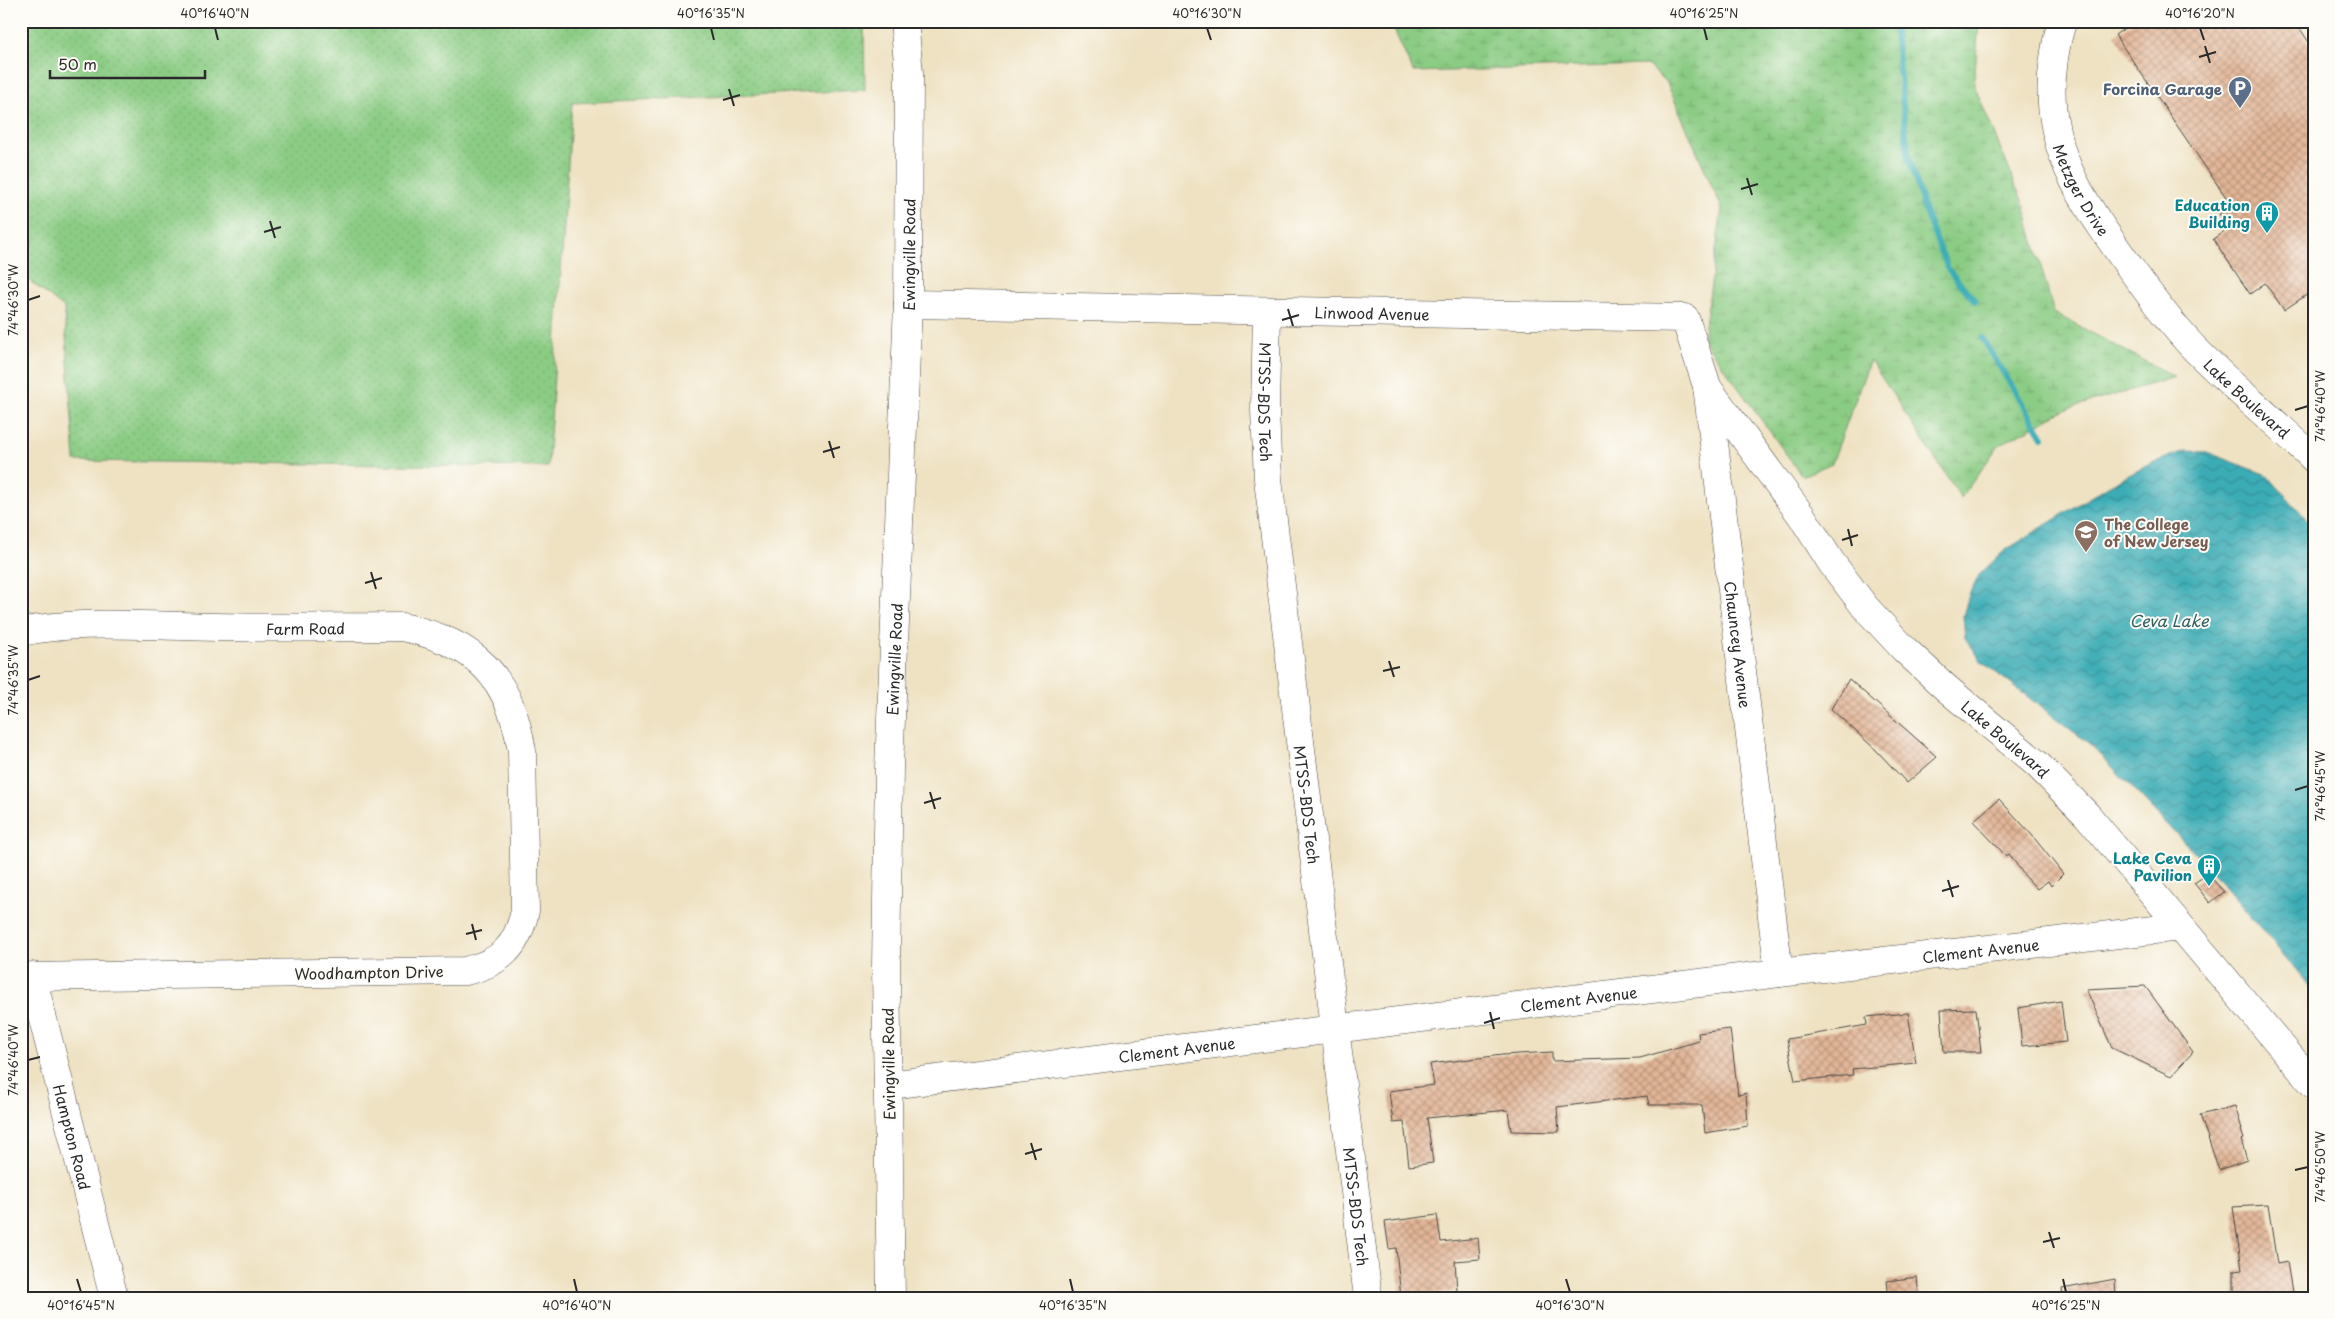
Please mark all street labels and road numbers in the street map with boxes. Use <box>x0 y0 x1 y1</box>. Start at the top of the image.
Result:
street label: Metzger Drive <box>2048 141 2116 240</box>
street label: Ewingville Road <box>896 198 920 311</box>
street label: Linwood Avenue <box>1314 300 1430 325</box>
street label: MTSS-BDS Tech <box>1253 342 1279 462</box>
street label: Lake Boulevard <box>2199 353 2296 443</box>
street label: Chauncey Avenue <box>1720 580 1758 709</box>
street label: Ewingville Road <box>880 602 907 716</box>
street label: Farm Road <box>266 616 345 639</box>
street label: Lake Boulevard <box>1957 694 2055 782</box>
street label: MTSS-BDS Tech <box>1289 744 1326 865</box>
street label: Clement Avenue <box>1921 932 2040 968</box>
street label: Woodhampton Drive <box>294 959 444 985</box>
street label: Clement Avenue <box>1519 979 1638 1017</box>
street label: Ewingville Road <box>876 1008 900 1120</box>
street label: Clement Avenue <box>1117 1030 1237 1068</box>
street label: Hampton Road <box>48 1082 97 1192</box>
street label: MTSS-BDS Tech <box>1338 1146 1375 1267</box>

